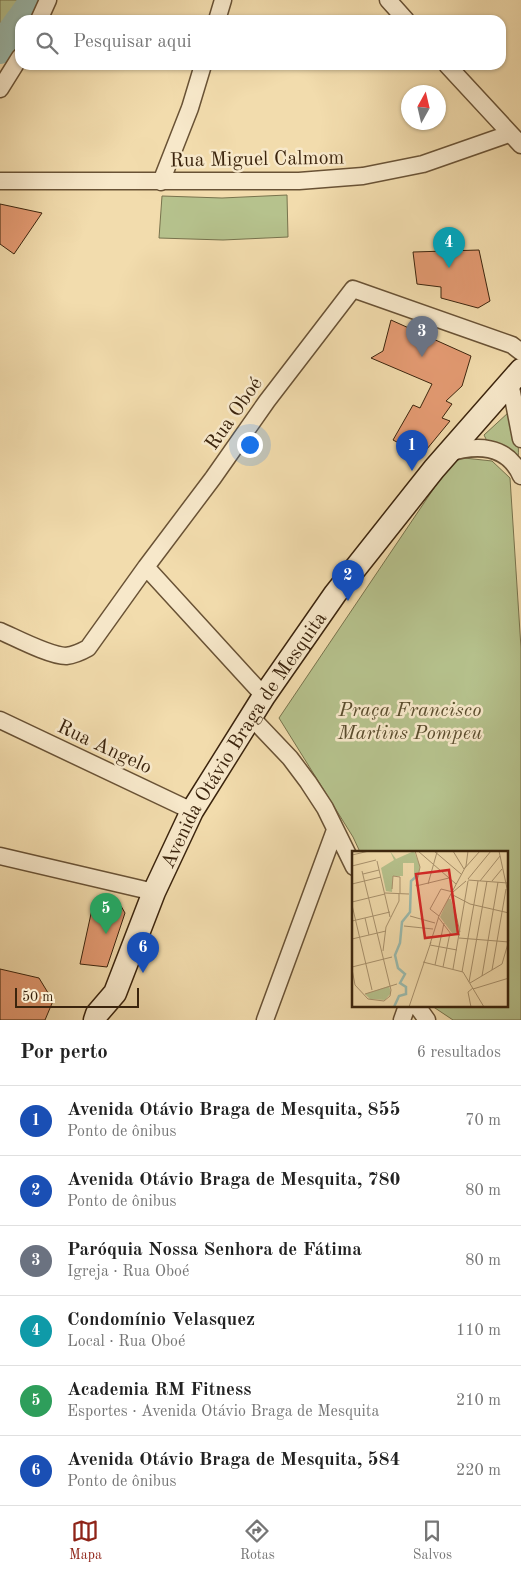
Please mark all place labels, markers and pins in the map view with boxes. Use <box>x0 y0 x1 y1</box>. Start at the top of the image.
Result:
pin: 4 <box>433 227 465 268</box>
pin: 3 <box>406 316 438 357</box>
pin: 1 <box>396 430 428 471</box>
pin: 2 <box>332 560 364 601</box>
pin: 5 <box>90 893 122 934</box>
pin: 6 <box>127 932 159 973</box>

